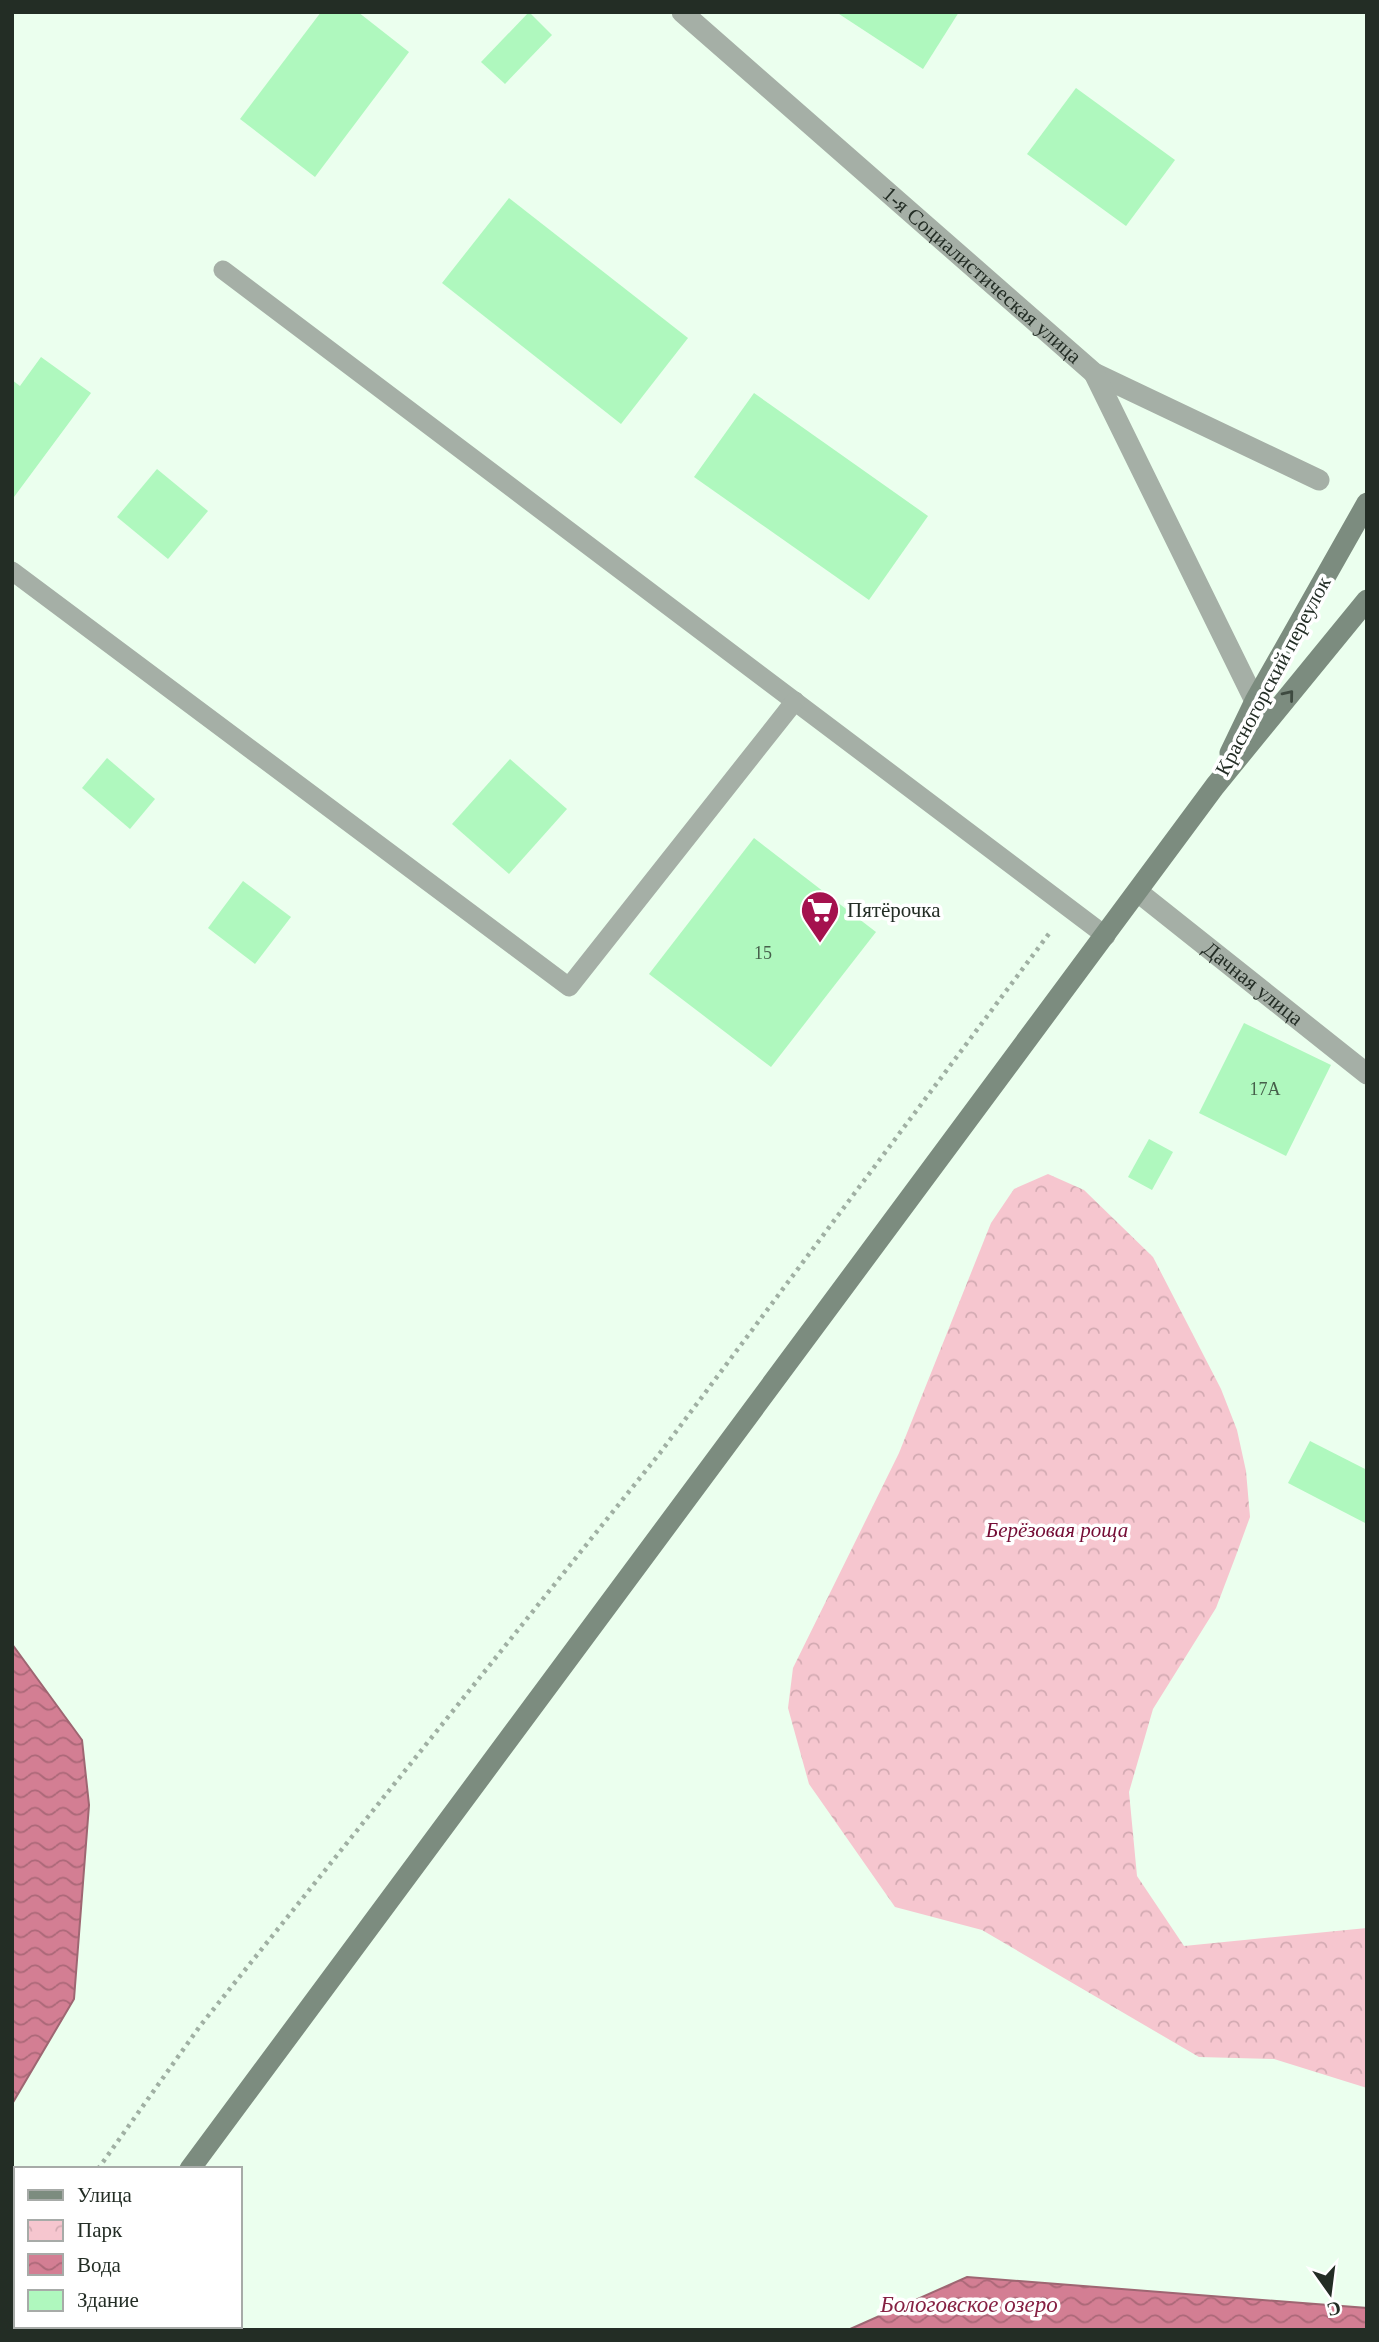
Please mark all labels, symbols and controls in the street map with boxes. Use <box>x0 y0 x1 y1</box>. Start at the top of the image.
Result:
street label: 1-я Социалистическая улица <box>878 181 1087 369</box>
street label: Красногорский переулок <box>1210 572 1336 780</box>
one-way arrow <box>1281 690 1293 703</box>
supermarket icon: Пятёрочка <box>799 889 841 944</box>
place label: Пятёрочка <box>847 898 941 922</box>
street label: Дачная улица <box>1198 936 1308 1031</box>
house number: 15 <box>754 943 772 963</box>
house number: 17А <box>1250 1079 1281 1099</box>
park label: Берёзовая роща <box>985 1518 1128 1542</box>
legend <box>14 2167 242 2328</box>
text: Улица <box>77 2183 132 2207</box>
text: Парк <box>77 2218 123 2242</box>
text: Вода <box>77 2253 122 2277</box>
north arrow <box>1295 2258 1365 2328</box>
text: Здание <box>77 2288 139 2312</box>
water label: Бологовское озеро <box>879 2292 1058 2317</box>
text: С <box>1325 2297 1343 2321</box>

